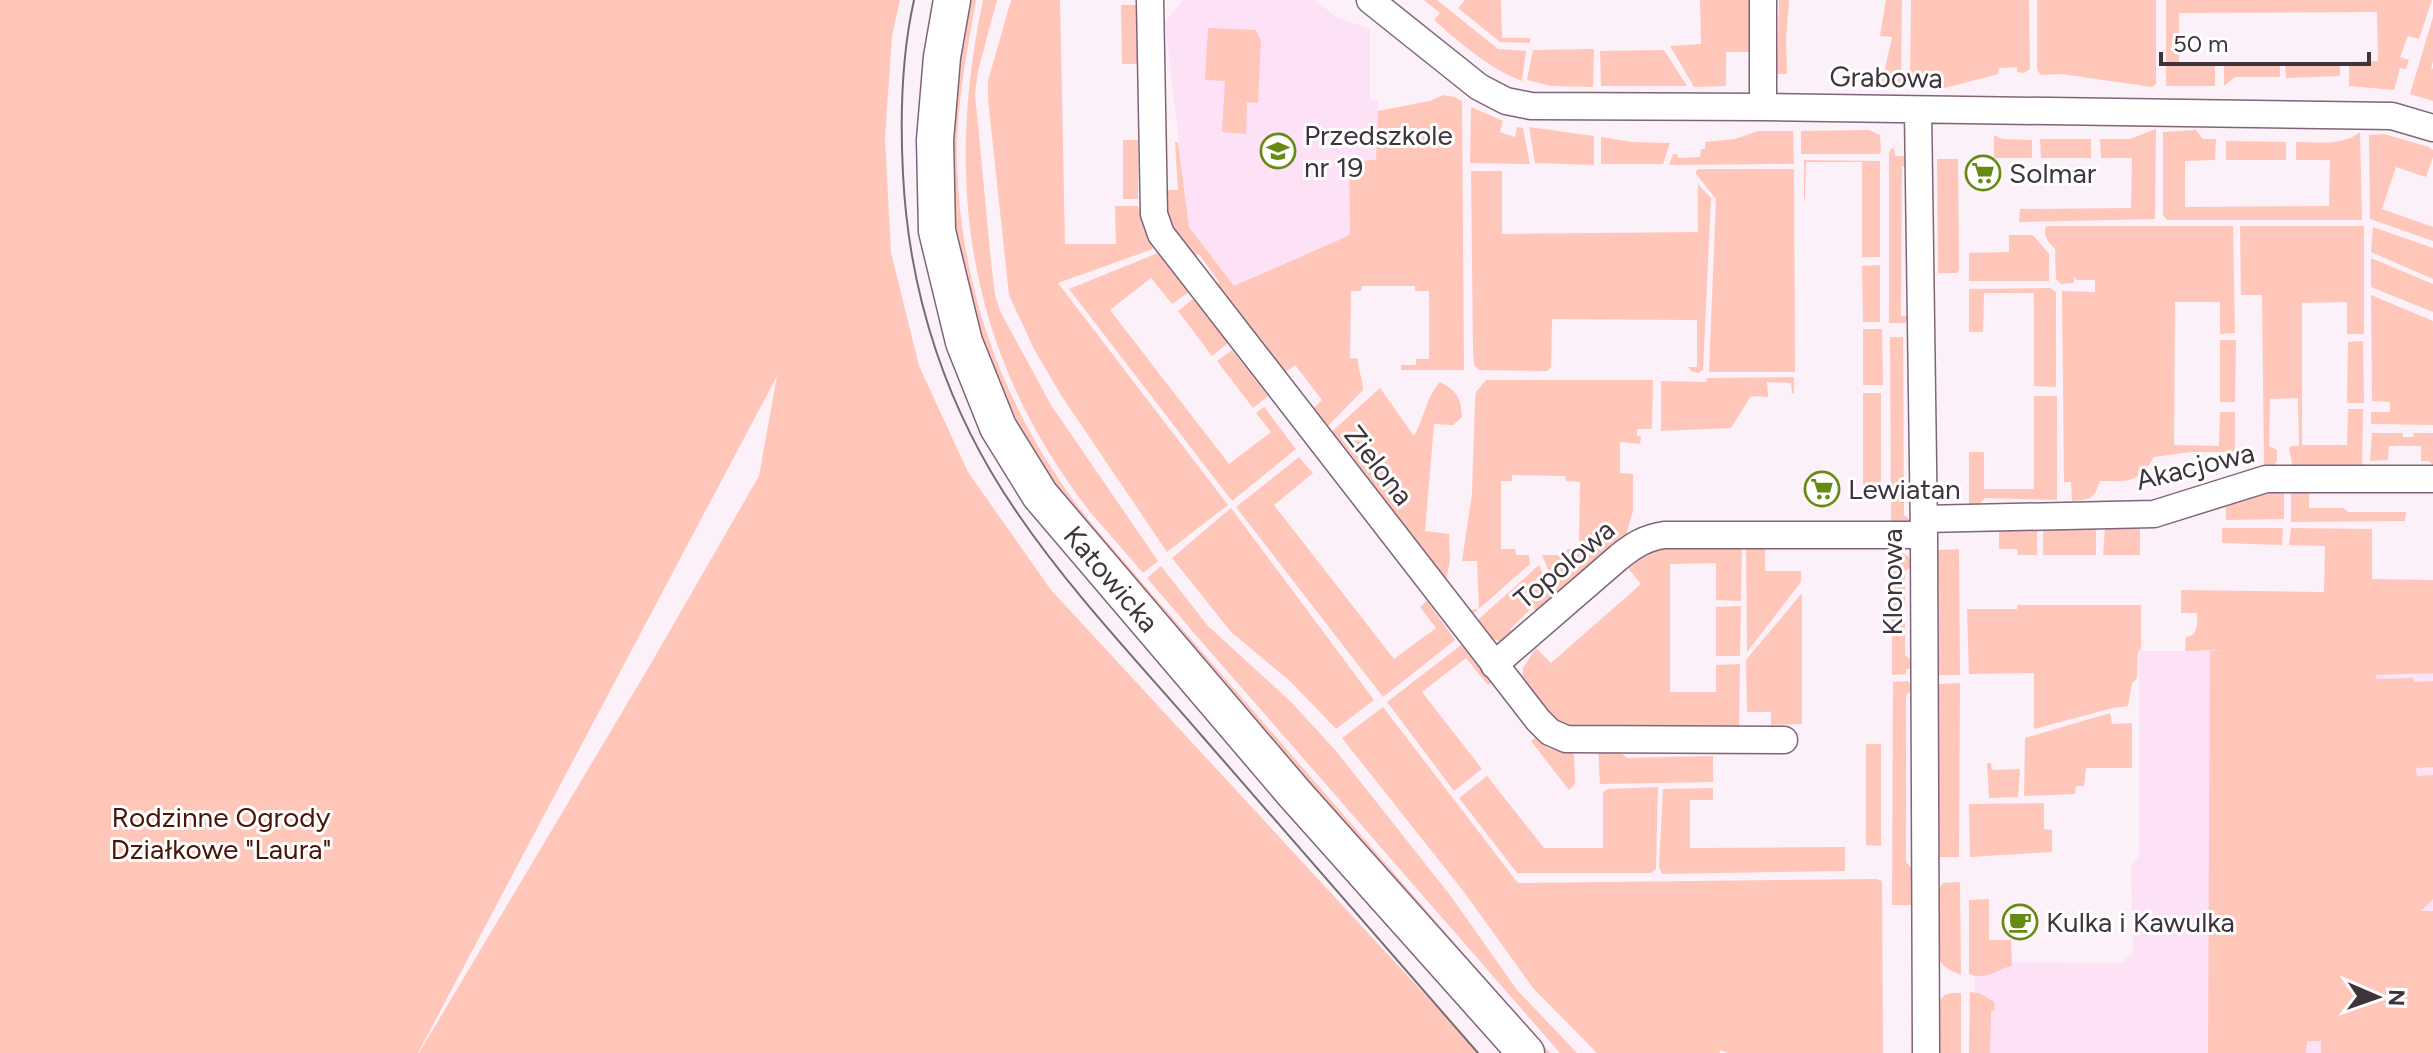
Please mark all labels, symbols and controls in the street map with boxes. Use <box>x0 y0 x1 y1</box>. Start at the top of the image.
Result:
scale bar <box>2161 16 2369 66</box>
text: 50 m <box>2173 29 2229 58</box>
street label: Grabowa <box>1829 59 1943 95</box>
place label: Przedszkole nr 19 <box>1304 118 1453 184</box>
school or university icon: Przedszkole nr 19 <box>1259 132 1297 170</box>
supermarket icon: Solmar <box>1964 154 2002 192</box>
place label: Solmar <box>2009 156 2097 190</box>
street label: Zielona <box>1337 418 1421 512</box>
street label: Akacjowa <box>2132 435 2258 497</box>
supermarket icon: Lewiatan <box>1803 470 1841 508</box>
place label: Lewiatan <box>1848 472 1961 506</box>
street label: Topolowa <box>1507 512 1621 616</box>
street label: Katowicka <box>1057 519 1166 639</box>
street label: Klonowa <box>1875 529 1909 635</box>
park label: Rodzinne Ogrody Działkowe "Laura" <box>111 800 331 866</box>
cafe icon: Kulka i Kawulka <box>2001 903 2039 941</box>
place label: Kulka i Kawulka <box>2046 905 2235 939</box>
north arrow <box>2337 957 2417 1037</box>
text: N <box>2383 989 2410 1007</box>

